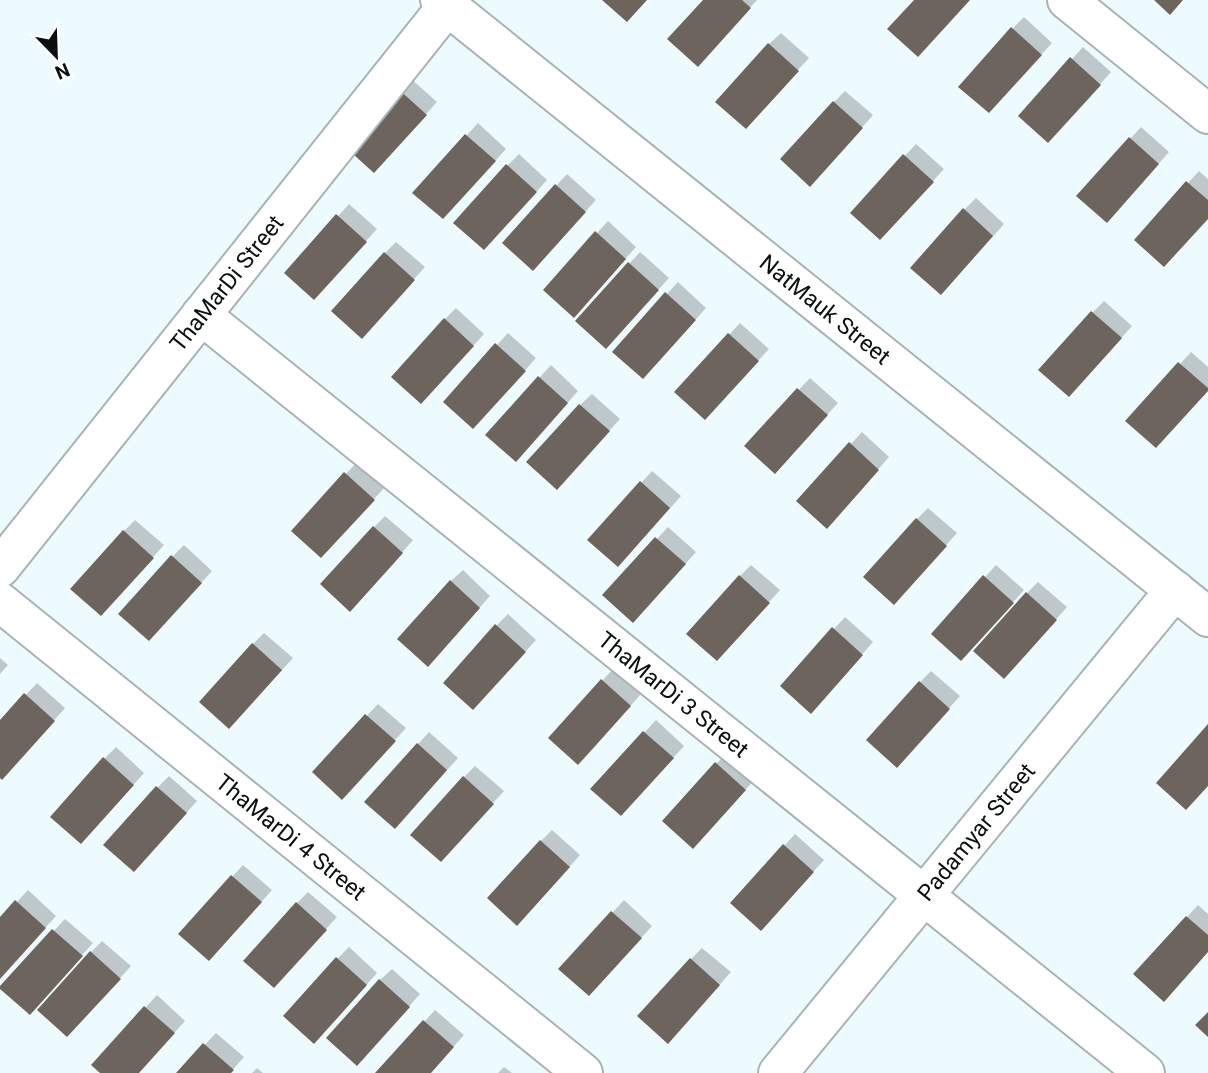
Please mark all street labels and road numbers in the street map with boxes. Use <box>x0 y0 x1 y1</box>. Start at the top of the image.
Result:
street label: ThaMarDi Street <box>164 210 289 357</box>
street label: NatMauk Street <box>754 249 896 370</box>
street label: ThaMarDi 3 Street <box>593 626 754 763</box>
street label: Padamyar Street <box>912 758 1041 906</box>
street label: ThaMarDi 4 Street <box>210 768 371 906</box>

